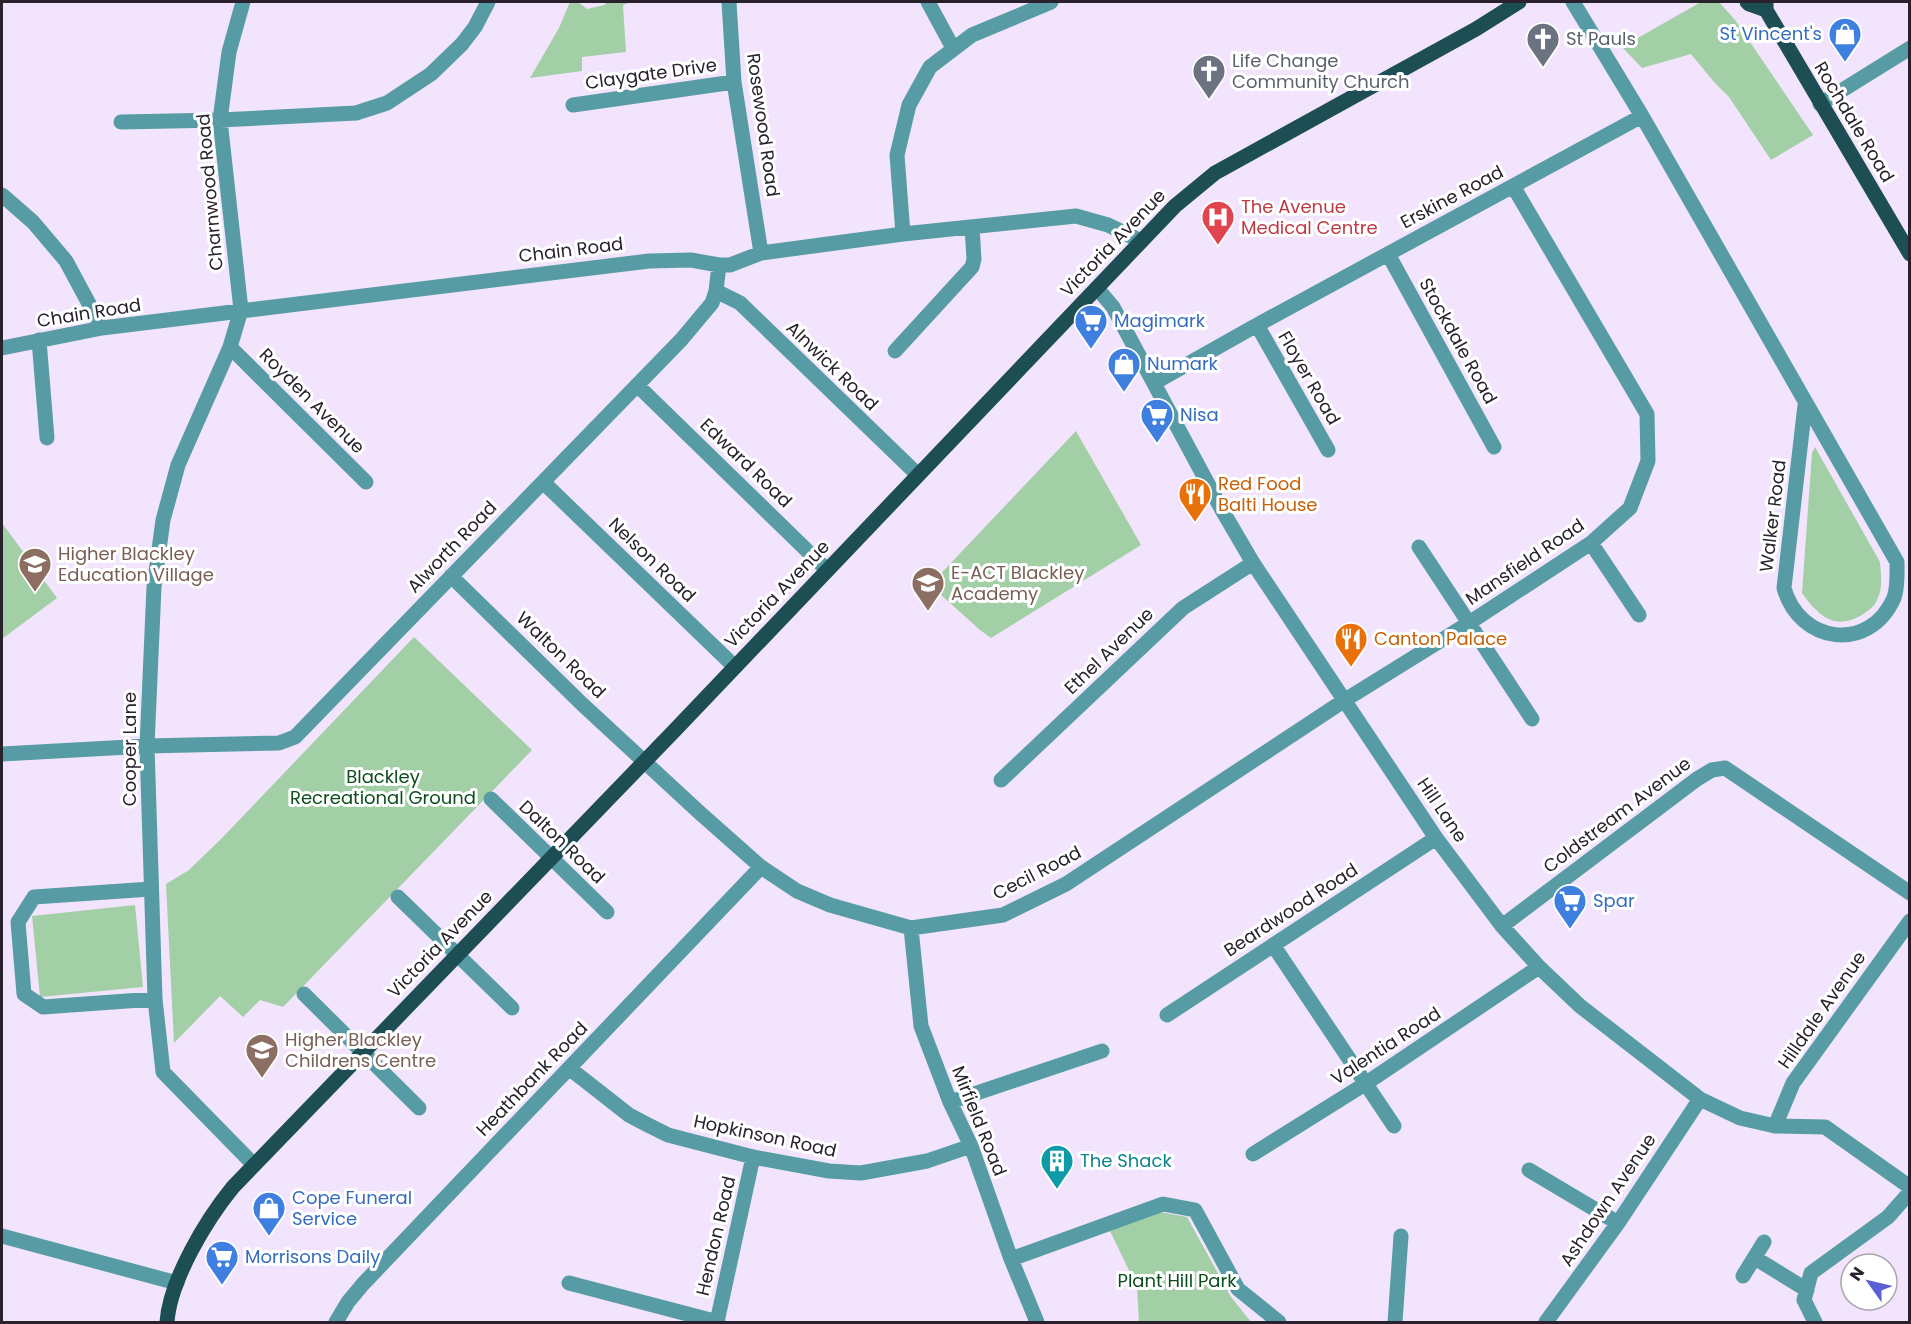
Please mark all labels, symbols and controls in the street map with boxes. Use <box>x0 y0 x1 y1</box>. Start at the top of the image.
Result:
shop icon: St Vincent's <box>1827 16 1863 63</box>
church icon: St Pauls <box>1525 21 1561 68</box>
place label: St Vincent's <box>1720 21 1822 46</box>
place label: St Pauls <box>1566 26 1636 51</box>
place label: Life Change Community Church <box>1232 48 1410 94</box>
street label: Claygate Drive <box>584 52 718 95</box>
street label: Rosewood Road <box>741 52 786 198</box>
church icon: Life Change Community Church <box>1191 53 1227 100</box>
street label: Rochdale Road <box>1809 57 1900 187</box>
street label: Charnwood Road <box>190 113 229 272</box>
street label: Erskine Road <box>1396 159 1508 234</box>
street label: Victoria Avenue <box>1055 183 1171 302</box>
place label: The Avenue Medical Centre <box>1241 194 1378 240</box>
hospital icon: The Avenue Medical Centre <box>1200 199 1236 246</box>
street label: Chain Road <box>517 231 625 268</box>
street label: Stockdale Road <box>1413 273 1503 408</box>
street label: Chain Road <box>35 292 143 333</box>
supermarket icon: Magimark <box>1073 303 1109 350</box>
place label: Magimark <box>1114 308 1206 333</box>
street label: Alnwick Road <box>781 315 884 416</box>
street label: Floyer Road <box>1272 326 1346 429</box>
street label: Royden Avenue <box>254 342 371 459</box>
shop icon: Numark <box>1106 346 1142 393</box>
place label: Numark <box>1147 351 1219 376</box>
supermarket icon: Nisa <box>1139 397 1175 444</box>
place label: Nisa <box>1180 402 1219 427</box>
street label: Edward Road <box>695 412 798 513</box>
street label: Walker Road <box>1753 458 1792 574</box>
place label: Red Food Balti House <box>1218 471 1317 517</box>
restaurant icon: Red Food Balti House <box>1177 476 1213 523</box>
street label: Alworth Road <box>401 495 502 598</box>
street label: Nelson Road <box>603 512 701 608</box>
street label: Mansfield Road <box>1460 513 1589 611</box>
street label: Victoria Avenue <box>719 534 835 653</box>
place label: Higher Blackley Education Village <box>58 541 214 587</box>
school or university icon: Higher Blackley Education Village <box>17 546 53 593</box>
place label: E-ACT Blackley Academy <box>951 560 1084 606</box>
school or university icon: E-ACT Blackley Academy <box>910 565 946 612</box>
street label: Ethel Avenue <box>1059 602 1159 700</box>
street label: Walton Road <box>511 606 612 704</box>
restaurant icon: Canton Palace <box>1333 621 1369 668</box>
place label: Canton Palace <box>1374 626 1507 651</box>
street label: Cooper Lane <box>117 692 142 806</box>
street label: Coldstream Avenue <box>1538 751 1696 878</box>
park label: Blackley Recreational Ground <box>290 764 476 810</box>
street label: Hill Lane <box>1412 772 1473 847</box>
street label: Dalton Road <box>514 794 611 889</box>
street label: Cecil Road <box>988 840 1085 906</box>
street label: Beardwood Road <box>1219 857 1362 962</box>
supermarket icon: Spar <box>1552 883 1588 930</box>
street label: Victoria Avenue <box>382 884 498 1003</box>
place label: Spar <box>1593 888 1635 913</box>
street label: Hilldale Avenue <box>1772 946 1871 1073</box>
street label: Valentia Road <box>1326 1001 1445 1090</box>
street label: Heathbank Road <box>470 1016 593 1141</box>
place label: Higher Blackley Childrens Centre <box>285 1027 436 1073</box>
school or university icon: Higher Blackley Childrens Centre <box>244 1032 280 1079</box>
street label: Mirfield Road <box>946 1062 1013 1179</box>
street label: Hopkinson Road <box>691 1108 839 1163</box>
street label: Ashdown Avenue <box>1554 1128 1661 1271</box>
building icon: The Shack <box>1039 1143 1075 1190</box>
place label: The Shack <box>1080 1148 1172 1173</box>
street label: Hendon Road <box>690 1174 741 1298</box>
place label: Cope Funeral Service <box>292 1185 412 1231</box>
shop icon: Cope Funeral Service <box>251 1190 287 1237</box>
supermarket icon: Morrisons Daily <box>204 1239 240 1286</box>
place label: Morrisons Daily <box>245 1244 380 1269</box>
north arrow <box>1839 1252 1899 1312</box>
text: N <box>1844 1262 1870 1285</box>
park label: Plant Hill Park <box>1117 1268 1237 1293</box>

